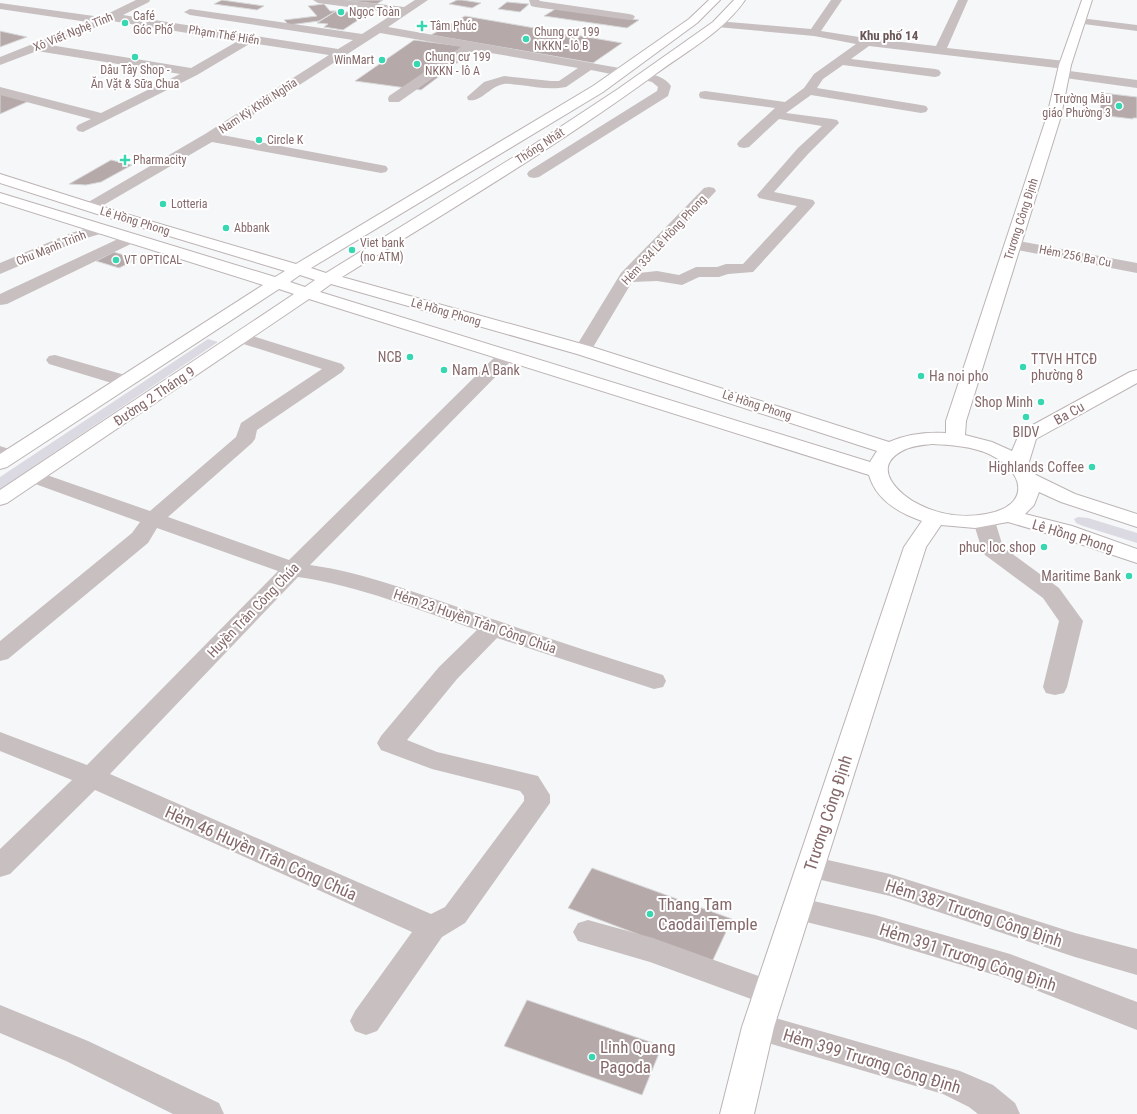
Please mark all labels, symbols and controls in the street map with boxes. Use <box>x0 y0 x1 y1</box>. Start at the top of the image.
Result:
place label: Ngọc Toàn <box>349 5 400 19</box>
marker: Ngọc Toàn <box>336 7 346 17</box>
place label: Café Góc Phố <box>133 9 174 37</box>
street label: Xô Viết Nghệ Tĩnh <box>31 10 115 54</box>
marker: Café Góc Phố <box>120 18 130 28</box>
place label: Tâm Phúc <box>430 19 477 33</box>
marker: Tâm Phúc <box>417 21 427 31</box>
street label: Phạm Thế Hiển <box>187 22 261 48</box>
place label: Chung cư 199 NKKN - lô B <box>534 25 600 53</box>
district label: Khu phố 14 <box>860 28 919 43</box>
marker: Chung cư 199 NKKN - lô B <box>521 34 531 44</box>
place label: Chung cư 199 NKKN - lô A <box>425 50 491 78</box>
marker: Dâu Tây Shop - Ăn Vặt & Sữa Chua <box>130 52 140 62</box>
place label: WinMart <box>334 53 374 67</box>
marker: WinMart <box>377 55 387 65</box>
marker: Chung cư 199 NKKN - lô A <box>412 59 422 69</box>
place label: Dâu Tây Shop - Ăn Vặt & Sữa Chua <box>91 63 180 91</box>
street label: Nam Kỳ Khởi Nghĩa <box>216 75 300 137</box>
place label: Trường Mẫu giáo Phường 3 <box>1042 92 1111 120</box>
marker: Trường Mẫu giáo Phường 3 <box>1114 101 1124 111</box>
street label: Thống Nhất <box>513 125 567 167</box>
place label: Circle K <box>267 133 304 147</box>
marker: Circle K <box>254 135 264 145</box>
place label: Pharmacity <box>133 153 186 167</box>
marker: Pharmacity <box>120 155 130 165</box>
street label: Trương Công Định <box>1001 176 1041 262</box>
street label: Hẻm 334 Lê Hồng Phong <box>619 192 709 288</box>
place label: Lotteria <box>171 197 208 211</box>
marker: Lotteria <box>158 199 168 209</box>
street label: Lê Hồng Phong <box>98 204 172 238</box>
place label: Abbank <box>234 221 270 235</box>
marker: Abbank <box>221 223 231 233</box>
street label: Chu Mạnh Trinh <box>14 228 88 268</box>
place label: Viet bank (no ATM) <box>360 236 405 264</box>
street label: Hẻm 256 Ba Cu <box>1038 242 1112 270</box>
marker: Viet bank (no ATM) <box>347 245 357 255</box>
place label: VT OPTICAL <box>124 253 182 267</box>
marker: VT OPTICAL <box>111 255 121 265</box>
street label: Lê Hồng Phong <box>409 295 483 329</box>
place label: NCB <box>378 349 402 365</box>
place label: TTVH HTCĐ phường 8 <box>1031 351 1097 383</box>
marker: NCB <box>405 352 415 362</box>
place label: Nam A Bank <box>452 362 521 378</box>
marker: TTVH HTCĐ phường 8 <box>1018 362 1028 372</box>
street label: Đường 2 Tháng 9 <box>110 363 198 429</box>
marker: Nam A Bank <box>439 365 449 375</box>
place label: Ha noi pho <box>929 368 989 384</box>
marker: Ha noi pho <box>916 371 926 381</box>
street label: Lê Hồng Phong <box>720 387 794 423</box>
place label: Shop Minh <box>975 394 1033 410</box>
marker: Shop Minh <box>1036 397 1046 407</box>
street label: Ba Cu <box>1051 398 1087 428</box>
marker: BIDV <box>1021 412 1031 422</box>
place label: BIDV <box>1013 424 1040 440</box>
place label: Highlands Coffee <box>988 459 1084 475</box>
marker: Highlands Coffee <box>1087 462 1097 472</box>
street label: Lê Hồng Phong <box>1030 516 1116 556</box>
place label: phuc loc shop <box>959 539 1036 555</box>
marker: phuc loc shop <box>1039 542 1049 552</box>
street label: Huyền Trân Công Chúa <box>204 559 302 661</box>
place label: Maritime Bank <box>1041 568 1122 584</box>
marker: Maritime Bank <box>1124 571 1134 581</box>
street label: Hẻm 23 Huyền Trân Công Chúa <box>392 586 558 656</box>
street label: Trương Công Định <box>800 752 856 874</box>
street label: Hẻm 46 Huyền Trân Công Chúa <box>162 802 360 904</box>
street label: Hẻm 387 Trương Công Định <box>883 875 1065 951</box>
place label: Thang Tam Caodai Temple <box>658 894 757 934</box>
marker: Thang Tam Caodai Temple <box>645 909 655 919</box>
street label: Hẻm 391 Trương Công Định <box>877 919 1059 995</box>
street label: Hẻm 399 Trương Công Định <box>781 1024 963 1098</box>
place label: Linh Quang Pagoda <box>600 1037 676 1077</box>
marker: Linh Quang Pagoda <box>587 1052 597 1062</box>

